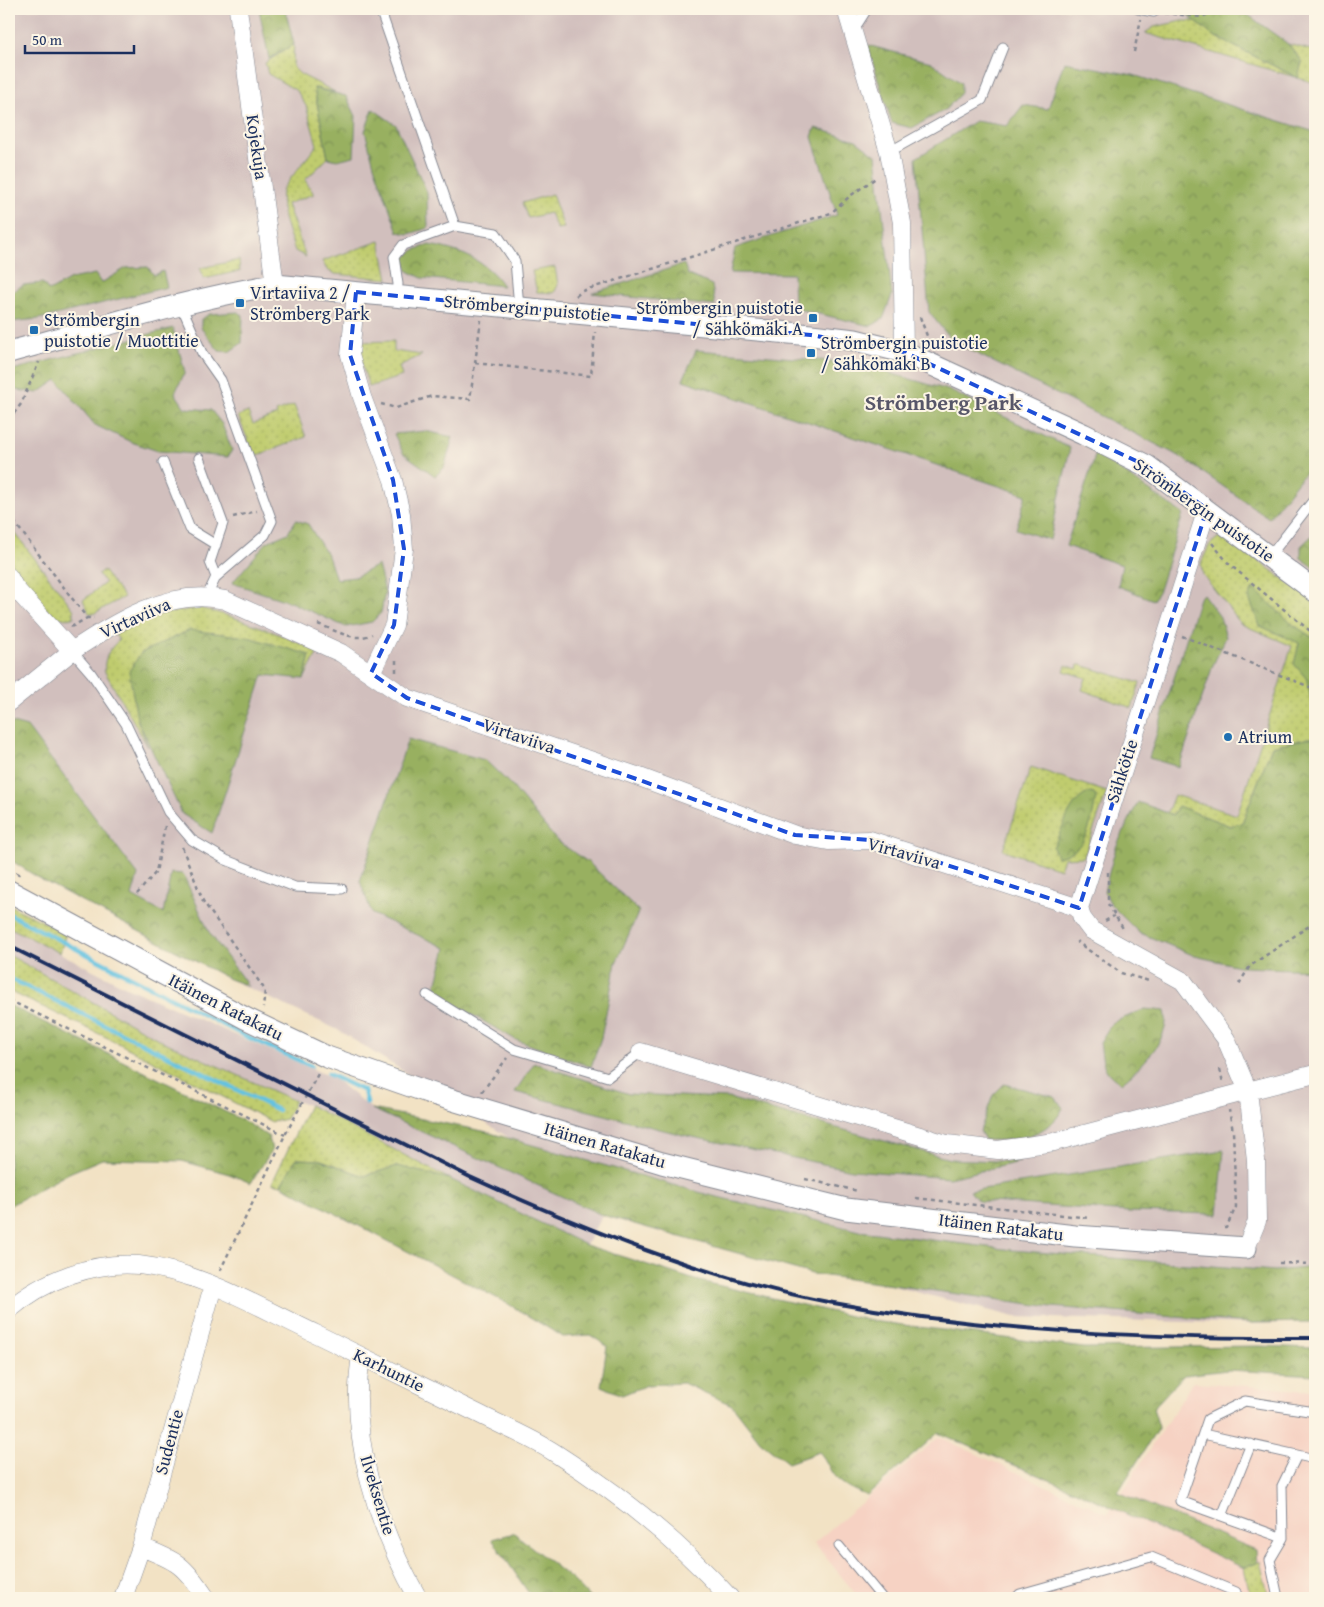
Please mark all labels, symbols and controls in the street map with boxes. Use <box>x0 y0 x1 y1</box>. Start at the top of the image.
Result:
scale bar <box>25 22 134 54</box>
text: 50 m <box>32 29 63 50</box>
street label: Kojekuja <box>240 113 275 182</box>
place label: Virtaviiva 2 / Strömberg Park <box>250 279 370 327</box>
street label: Strömbergin puistotie <box>443 287 611 328</box>
place label: Strömbergin puistotie / Sähkömäki A <box>636 294 803 342</box>
marker: Virtaviiva 2 / Strömberg Park <box>234 297 246 309</box>
place label: Strömbergin puistotie / Muottitie <box>44 306 199 354</box>
marker: Strömbergin puistotie / Sähkömäki A <box>807 312 819 324</box>
marker: Strömbergin puistotie / Muottitie <box>28 324 40 336</box>
place label: Strömbergin puistotie / Sähkömäki B <box>821 329 988 377</box>
marker: Strömbergin puistotie / Sähkömäki B <box>805 347 817 359</box>
district label: Strömberg Park <box>865 386 1022 418</box>
street label: Strömbergin puistotie <box>1128 451 1280 568</box>
street label: Virtaviiva <box>95 590 175 645</box>
street label: Virtaviiva <box>479 711 559 761</box>
place label: Atrium <box>1238 723 1292 750</box>
marker: Atrium <box>1222 731 1234 743</box>
street label: Sähkötie <box>1099 735 1144 806</box>
street label: Virtaviiva <box>864 829 944 876</box>
street label: Itäinen Ratakatu <box>164 966 289 1047</box>
street label: Itäinen Ratakatu <box>541 1114 669 1175</box>
street label: Itäinen Ratakatu <box>937 1205 1065 1248</box>
street label: Karhuntie <box>349 1341 429 1398</box>
street label: Sudentie <box>147 1406 190 1478</box>
street label: Ilveksentie <box>354 1452 403 1538</box>

